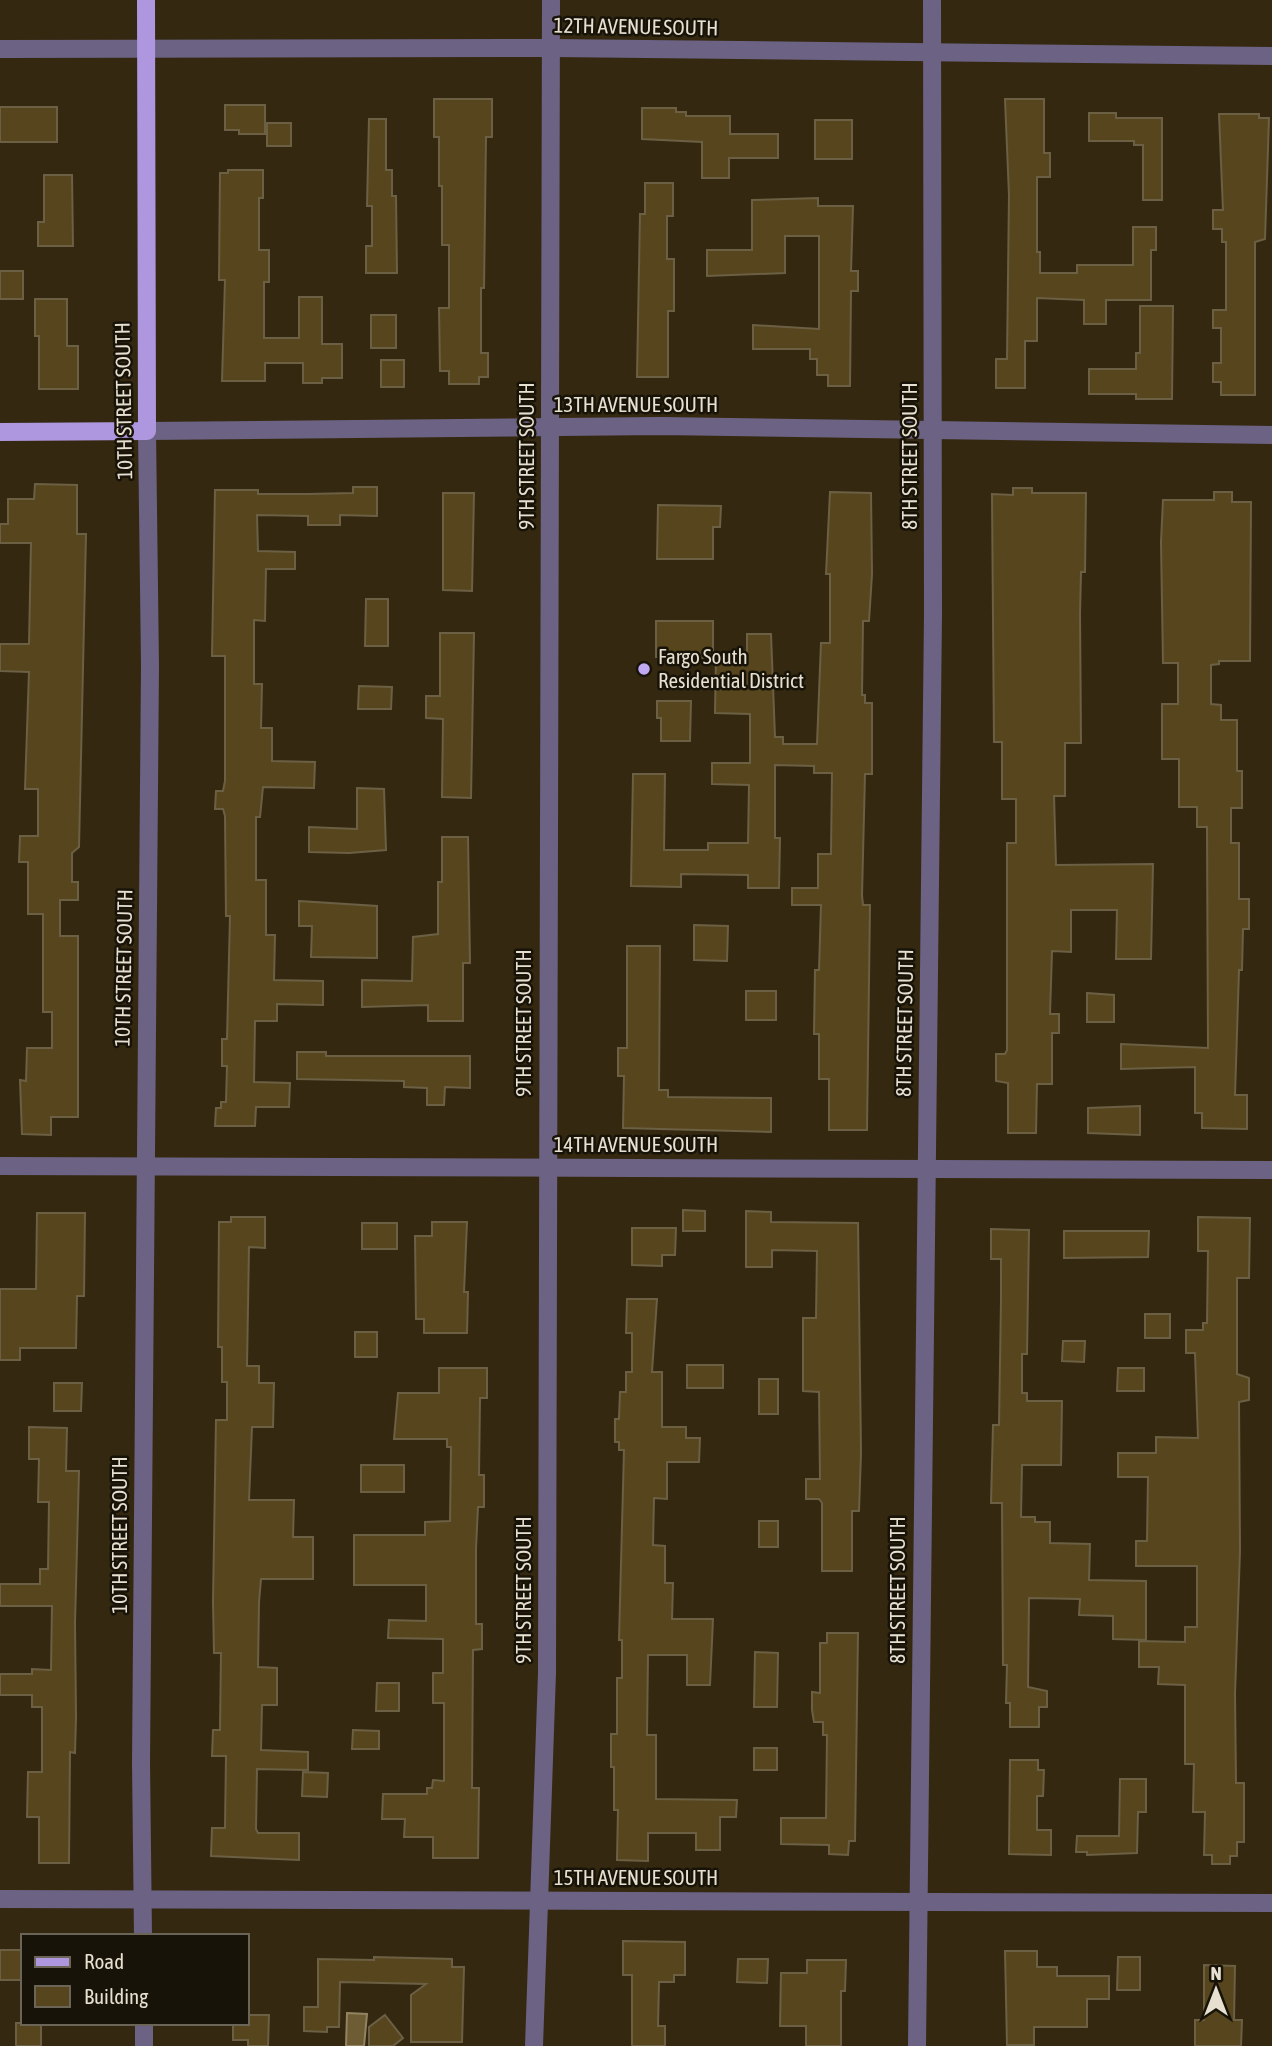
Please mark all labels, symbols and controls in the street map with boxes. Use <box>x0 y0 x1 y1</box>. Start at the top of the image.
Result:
street label: 12TH AVENUE SOUTH <box>554 13 719 39</box>
street label: 10TH STREET SOUTH <box>110 322 136 480</box>
street label: 9TH STREET SOUTH <box>514 382 538 530</box>
street label: 8TH STREET SOUTH <box>897 382 921 530</box>
street label: 13TH AVENUE SOUTH <box>554 392 718 416</box>
place label: Fargo South Residential District <box>658 644 804 692</box>
marker: Fargo South Residential District <box>636 661 652 677</box>
street label: 10TH STREET SOUTH <box>110 889 136 1047</box>
street label: 9TH STREET SOUTH <box>511 949 535 1097</box>
street label: 8TH STREET SOUTH <box>891 949 917 1097</box>
street label: 14TH AVENUE SOUTH <box>554 1132 718 1156</box>
street label: 10TH STREET SOUTH <box>107 1456 131 1614</box>
street label: 9TH STREET SOUTH <box>511 1516 535 1664</box>
street label: 8TH STREET SOUTH <box>885 1516 909 1664</box>
street label: 15TH AVENUE SOUTH <box>554 1865 718 1889</box>
legend <box>21 1934 248 2025</box>
text: Road <box>84 1949 124 1973</box>
north arrow <box>1181 1955 1251 2025</box>
text: N <box>1210 1962 1222 1984</box>
text: Building <box>84 1984 148 2008</box>

